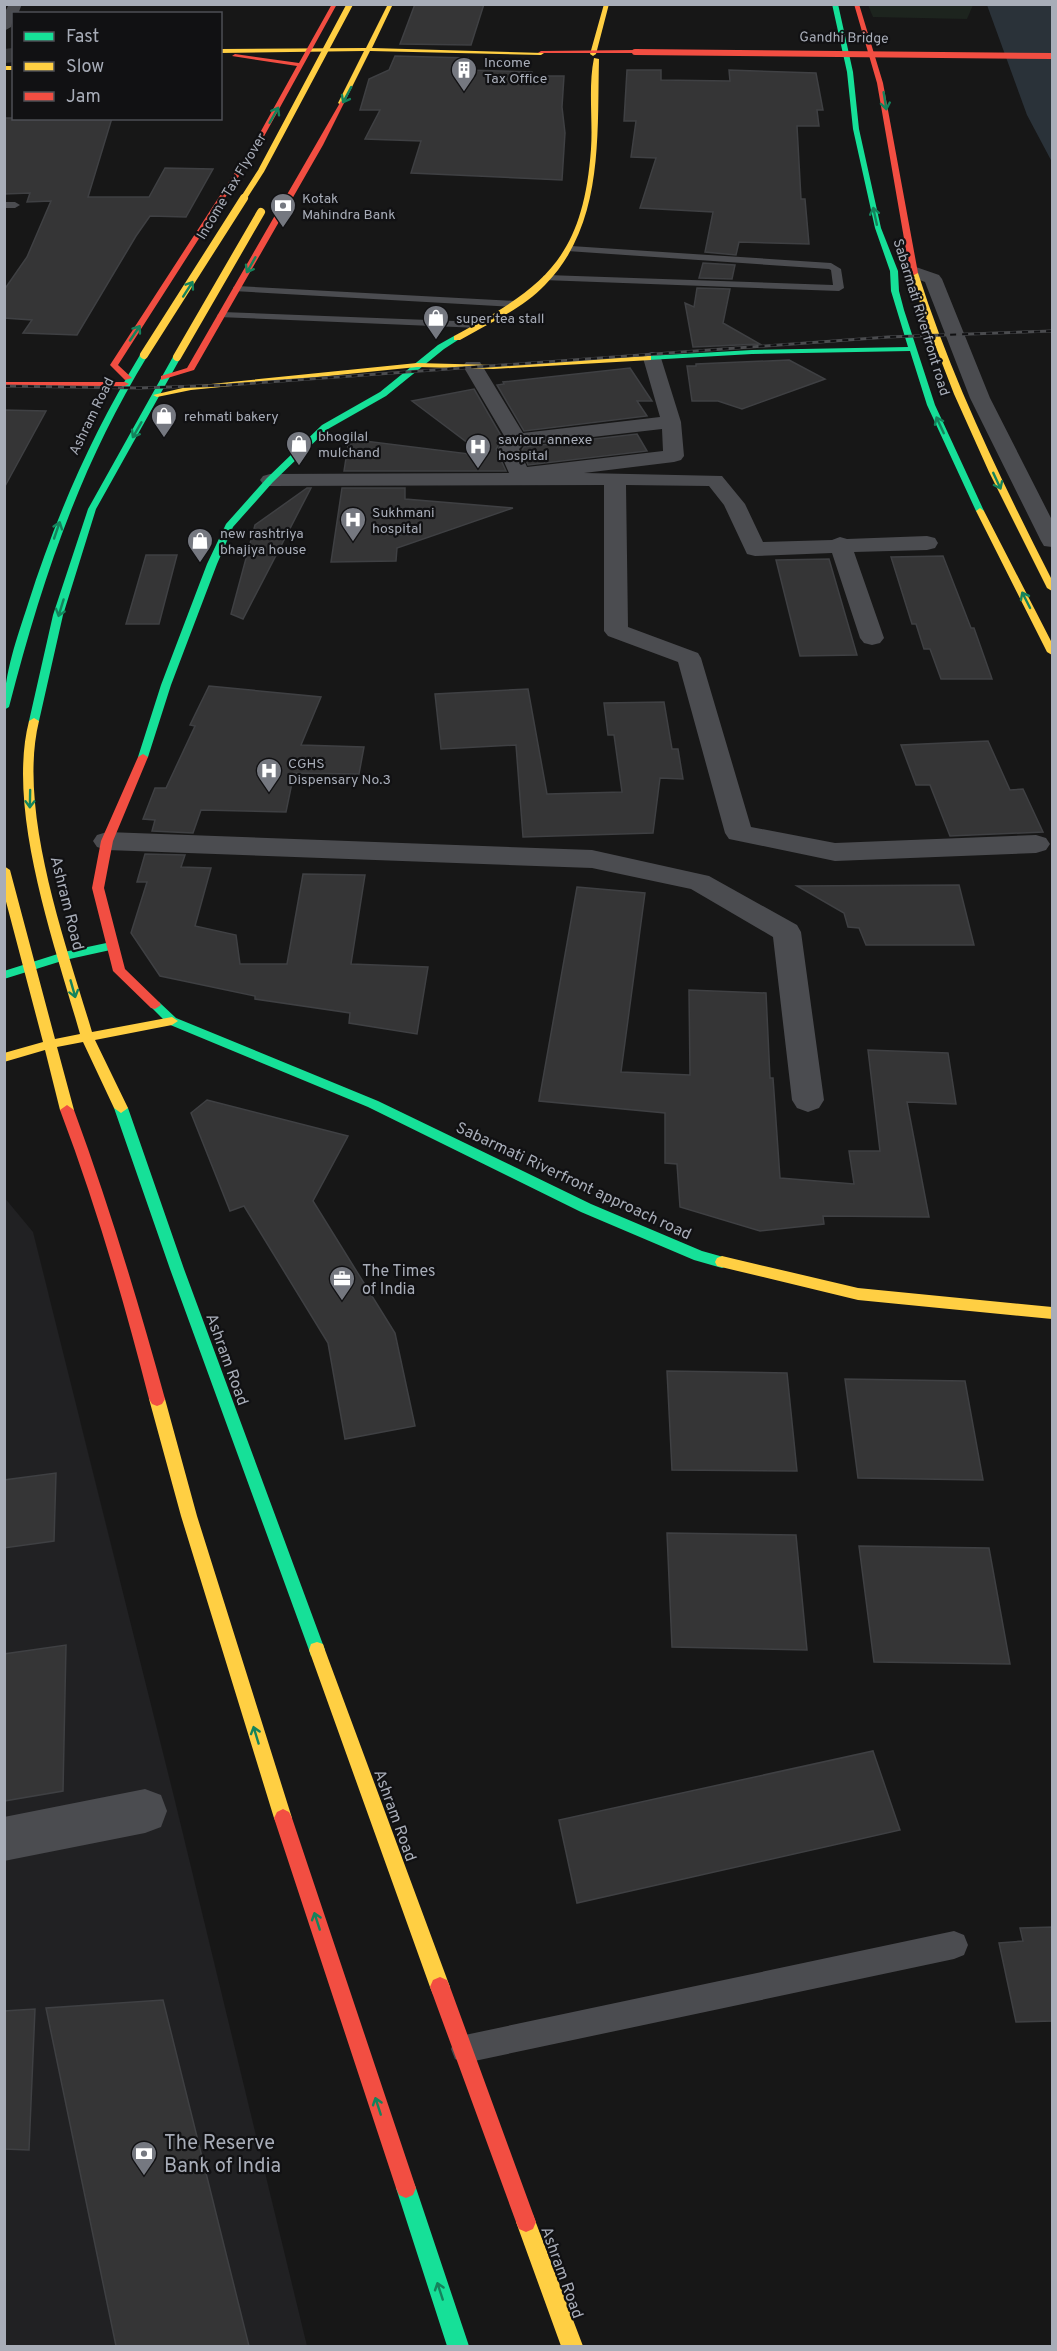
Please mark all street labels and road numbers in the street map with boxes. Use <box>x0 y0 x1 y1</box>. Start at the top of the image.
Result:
street label: Gandhi Bridge <box>799 29 889 48</box>
street label: Income Tax Flyover <box>194 130 271 243</box>
street label: Sabarmati Riverfront road <box>889 237 953 398</box>
street label: Ashram Road <box>66 375 118 458</box>
street label: Ashram Road <box>45 854 87 953</box>
street label: Sabarmati Riverfront approach road <box>452 1118 694 1245</box>
street label: Ashram Road <box>200 1311 252 1408</box>
street label: Ashram Road <box>368 1767 420 1864</box>
street label: Ashram Road <box>535 2224 587 2321</box>

